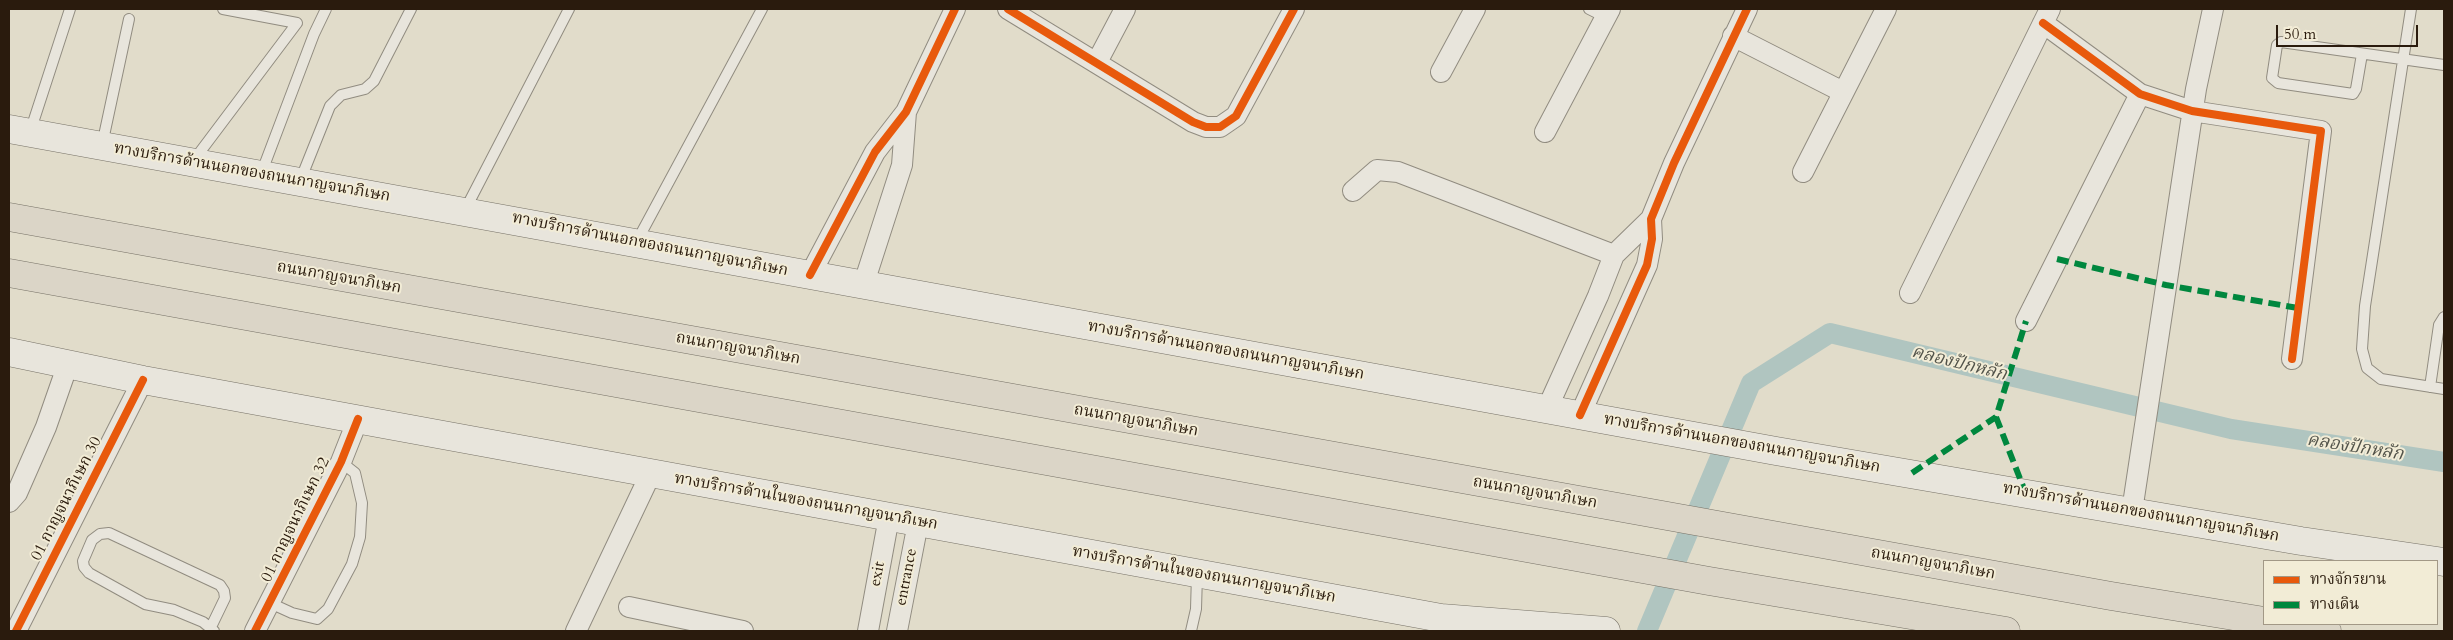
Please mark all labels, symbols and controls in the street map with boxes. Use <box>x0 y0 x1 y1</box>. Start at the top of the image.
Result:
scale bar <box>2278 15 2420 47</box>
text: 50 m <box>2284 24 2316 44</box>
street label: ทางบริการด้านนอกของถนนกาญจนาภิเษก <box>112 139 392 207</box>
street label: ทางบริการด้านนอกของถนนกาญจนาภิเษก <box>510 209 790 281</box>
street label: ถนนกาญจนาภิเษก <box>275 258 403 298</box>
street label: ทางบริการด้านนอกของถนนกาญจนาภิเษก <box>1086 317 1366 385</box>
street label: ถนนกาญจนาภิเษก <box>674 329 802 369</box>
water label: คลองปักหลัก <box>1909 342 2009 386</box>
street label: ถนนกาญจนาภิเษก <box>1072 401 1200 441</box>
street label: ทางบริการด้านนอกของถนนกาญจนาภิเษก <box>1602 410 1882 478</box>
water label: คลองปักหลัก <box>2305 430 2405 466</box>
street label: 01 กาญจนาภิเษก 30 <box>27 434 107 564</box>
street label: 01 กาญจนาภิเษก 32 <box>257 454 335 586</box>
street label: ทางบริการด้านในของถนนกาญจนาภิเษก <box>673 469 939 535</box>
street label: ถนนกาญจนาภิเษก <box>1471 473 1599 513</box>
street label: ทางบริการด้านนอกของถนนกาญจนาภิเษก <box>2001 479 2281 547</box>
street label: ทางบริการด้านในของถนนกาญจนาภิเษก <box>1071 542 1337 608</box>
street label: ถนนกาญจนาภิเษก <box>1869 544 1997 584</box>
street label: entrance <box>892 547 922 607</box>
street label: exit <box>866 560 890 588</box>
legend <box>2263 560 2438 625</box>
text: ทางจักรยาน <box>2310 569 2386 589</box>
text: ทางเดิน <box>2310 594 2359 614</box>

